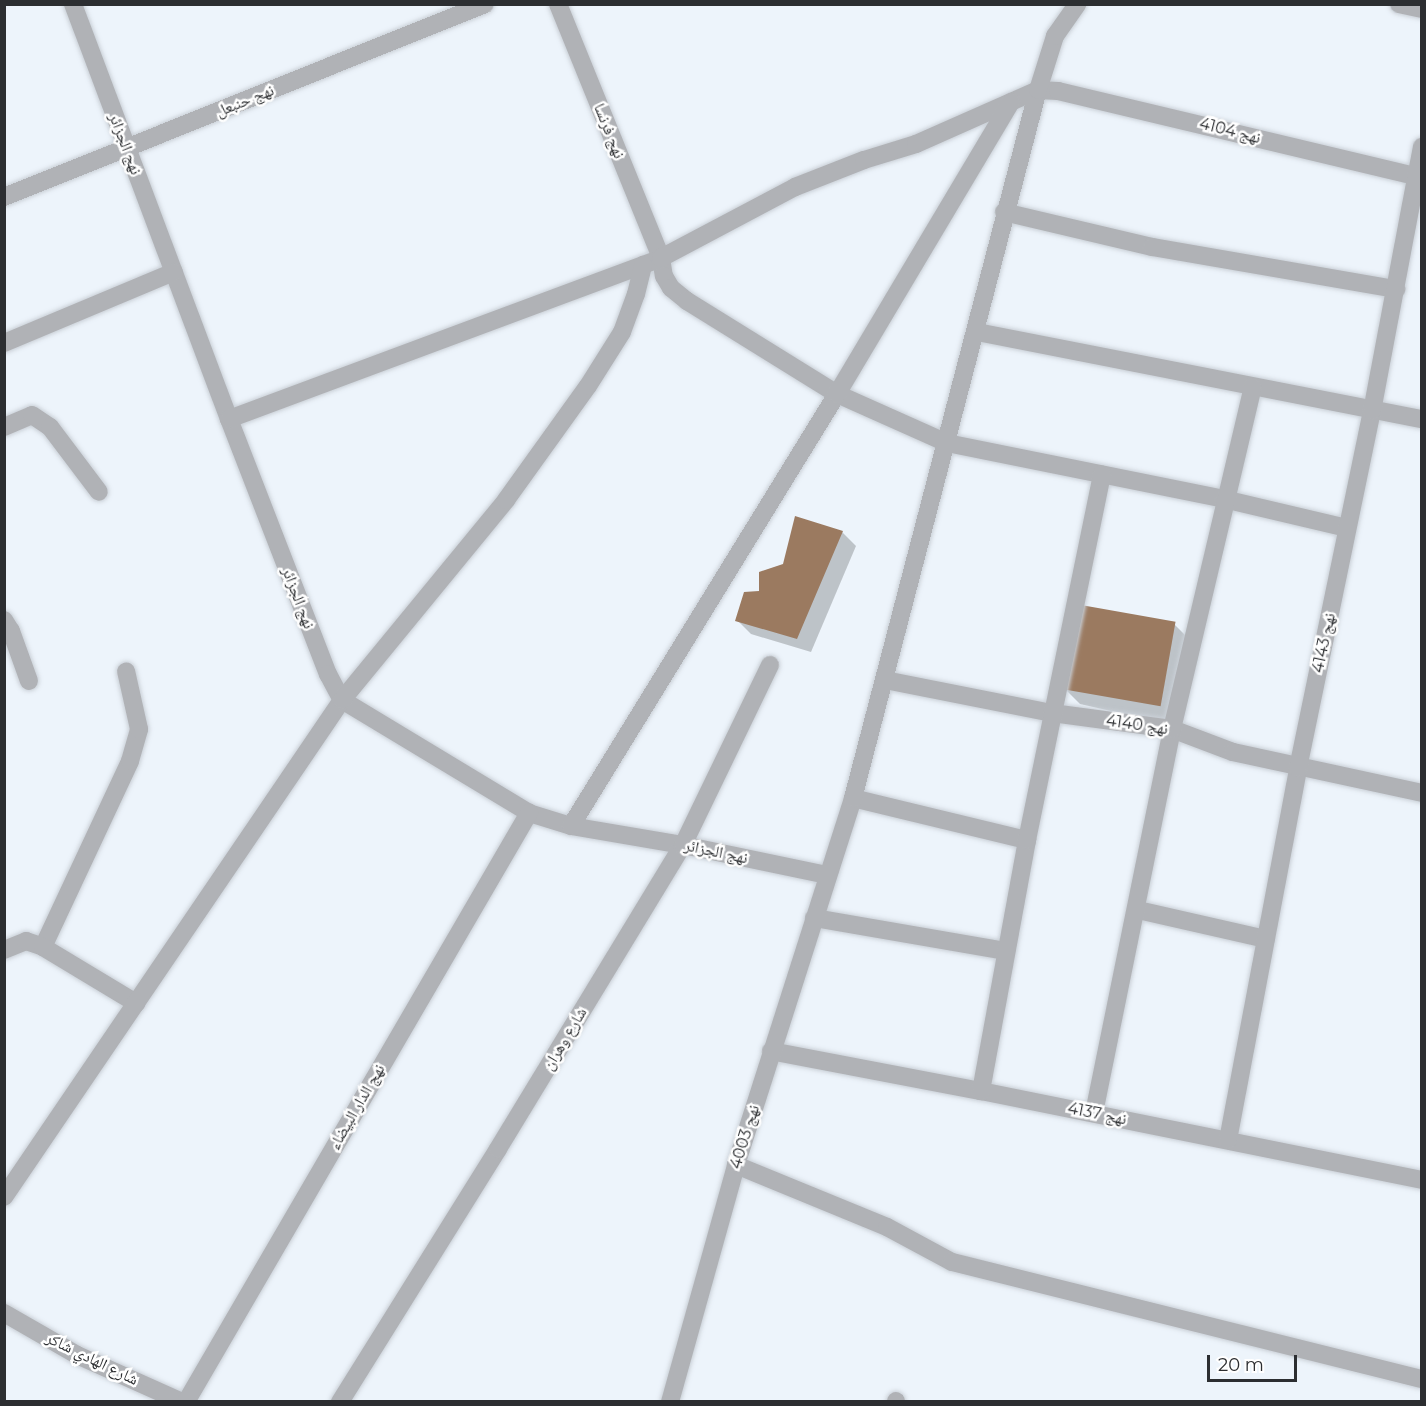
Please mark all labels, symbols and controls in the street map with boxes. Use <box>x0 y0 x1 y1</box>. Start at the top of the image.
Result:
street label: نهج حنبعل <box>213 81 277 121</box>
street label: نهج فرنسا <box>589 101 629 161</box>
street label: نهج الجزائر <box>105 111 145 177</box>
street label: نهج 4104 <box>1197 114 1263 148</box>
street label: نهج الجزائر <box>278 565 318 631</box>
street label: نهج 4143 <box>1308 611 1340 675</box>
street label: نهج 4140 <box>1105 711 1169 739</box>
street label: نهج الجزائر <box>683 836 749 868</box>
street label: شارع وهران <box>539 1004 591 1074</box>
street label: نهج الدار البيضاء <box>325 1061 389 1153</box>
street label: نهج 4137 <box>1066 1099 1128 1129</box>
street label: نهج 4003 <box>726 1103 764 1171</box>
street label: شارع الهادي شاكر <box>43 1328 141 1390</box>
scale bar <box>1210 1343 1300 1381</box>
text: 20 m <box>1218 1354 1264 1376</box>

